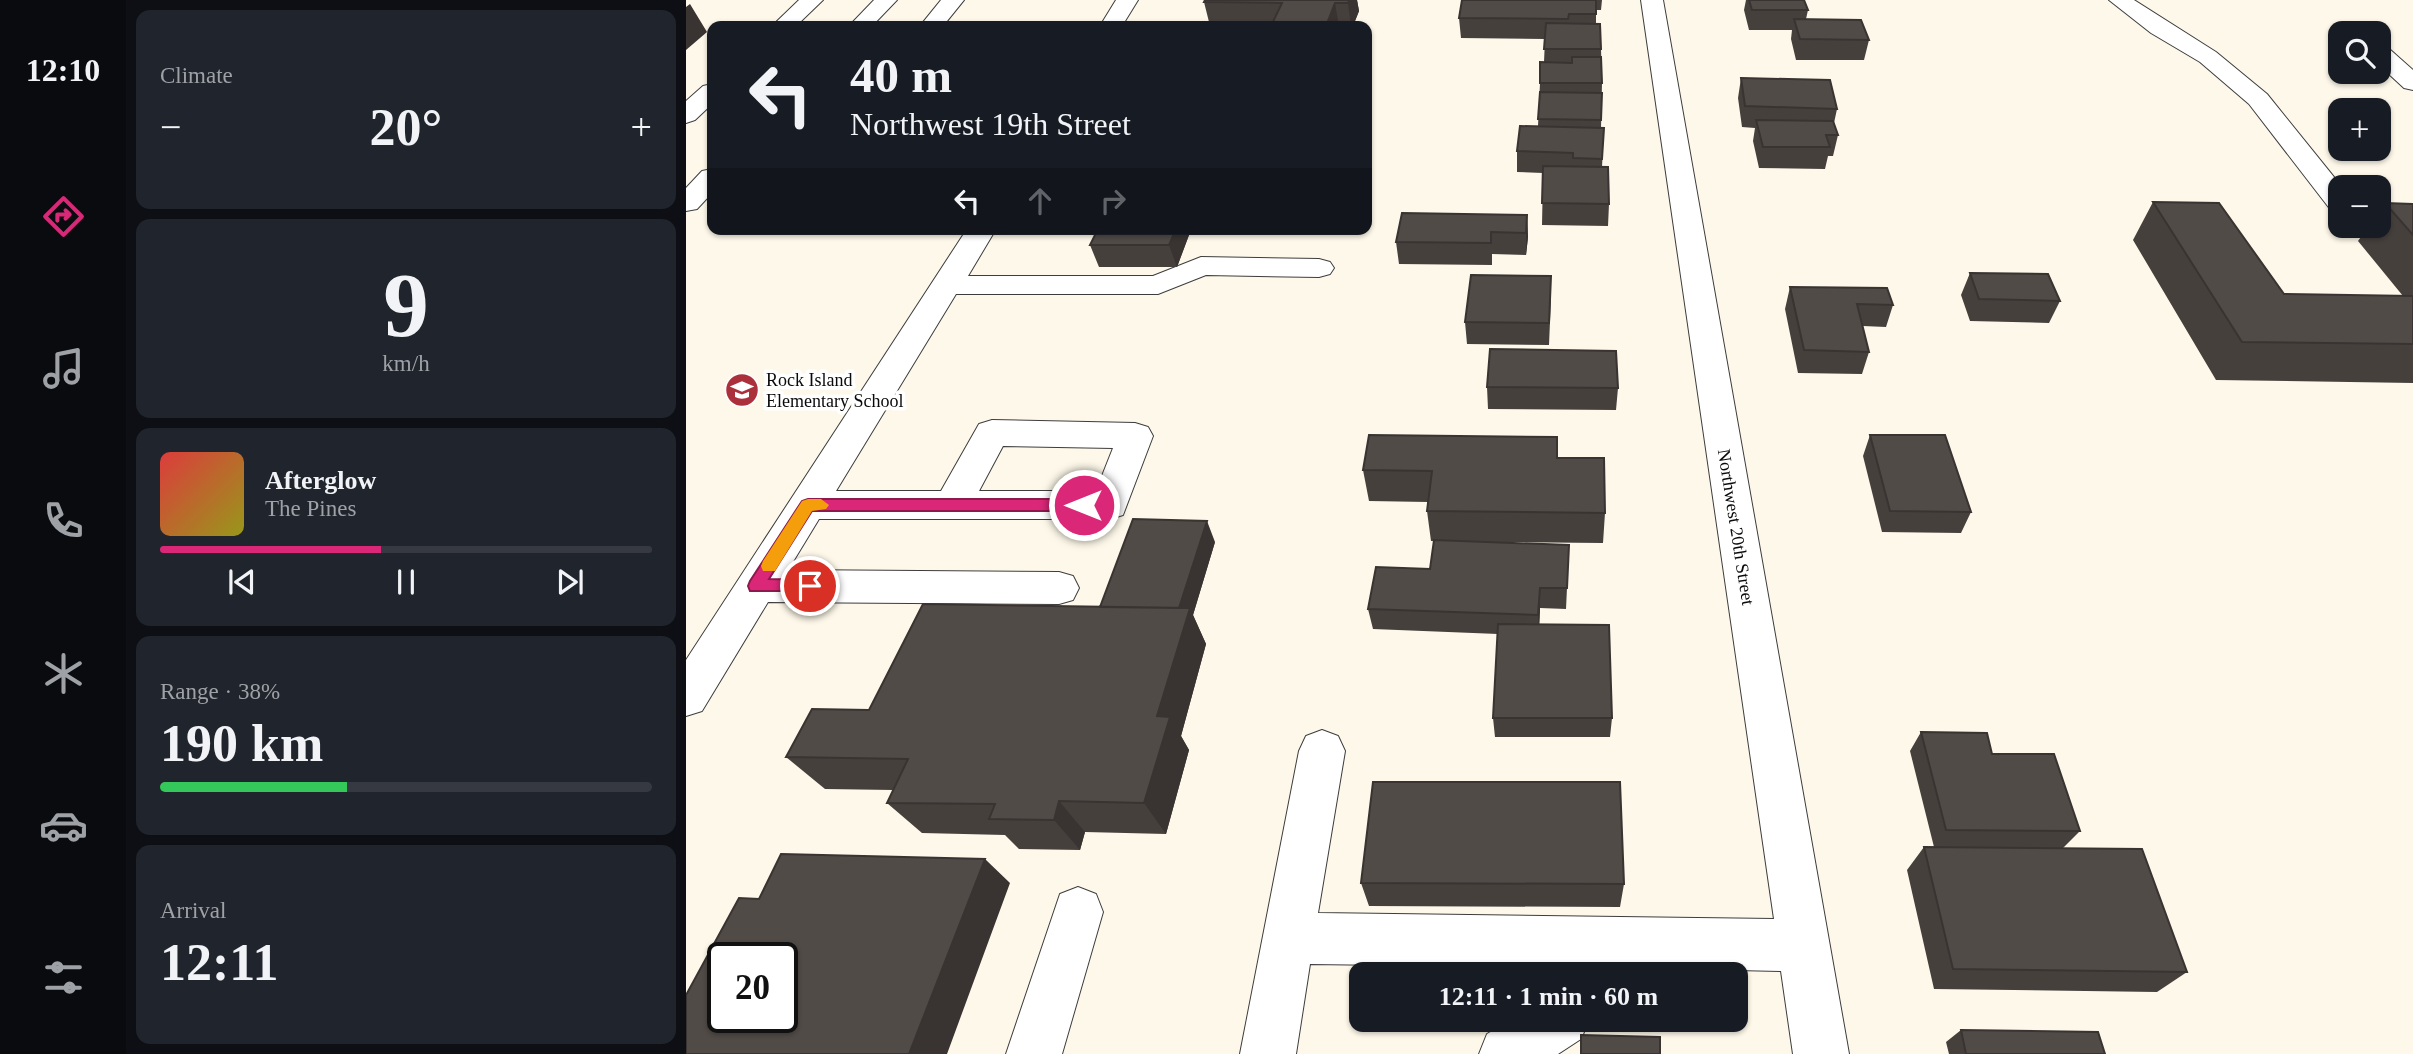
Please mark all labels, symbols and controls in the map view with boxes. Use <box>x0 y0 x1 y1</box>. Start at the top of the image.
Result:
map controls <box>2328 21 2391 238</box>
button: search <box>2328 21 2391 84</box>
text: 40 m <box>850 48 952 103</box>
icon: left <box>735 49 826 140</box>
text: 12:10 <box>26 52 100 88</box>
text: Climate <box>160 63 233 88</box>
button: + <box>2328 98 2391 161</box>
text: 20° <box>370 99 442 156</box>
text: − <box>160 106 181 148</box>
text: + <box>631 106 652 148</box>
text: Northwest 19th Street <box>850 106 1131 142</box>
button: − <box>2328 175 2391 238</box>
icon: left <box>948 182 986 220</box>
icon: ahead <box>1021 182 1059 220</box>
icon: right <box>1094 182 1132 220</box>
icon: directions <box>39 192 88 241</box>
text: 9 <box>383 255 429 356</box>
icon: music <box>39 344 88 393</box>
text: km/h <box>382 351 430 376</box>
place label: Rock Island Elementary School <box>766 370 903 411</box>
school or university icon: Rock Island Elementary School <box>723 371 761 409</box>
street label: Northwest 20th Street <box>1714 447 1758 607</box>
text: Afterglow <box>265 466 376 495</box>
position arrow <box>1047 468 1121 542</box>
icon: phone <box>39 496 88 545</box>
text: The Pines <box>265 496 356 521</box>
pin <box>780 556 840 616</box>
icon: previous <box>223 563 261 601</box>
icon: pause <box>387 563 425 601</box>
icon: next <box>551 563 589 601</box>
icon: arrive <box>791 567 829 605</box>
icon: climate <box>39 649 88 698</box>
text: Range · 38% <box>160 679 280 704</box>
text: 190 km <box>160 715 323 772</box>
icon: car <box>39 801 88 850</box>
text: Arrival <box>160 898 226 923</box>
text: 12:11 <box>160 934 278 991</box>
speed limit sign: 20 <box>707 942 798 1033</box>
icon: filters <box>39 953 88 1002</box>
text: 12:11 · 1 min · 60 m <box>1439 982 1658 1011</box>

